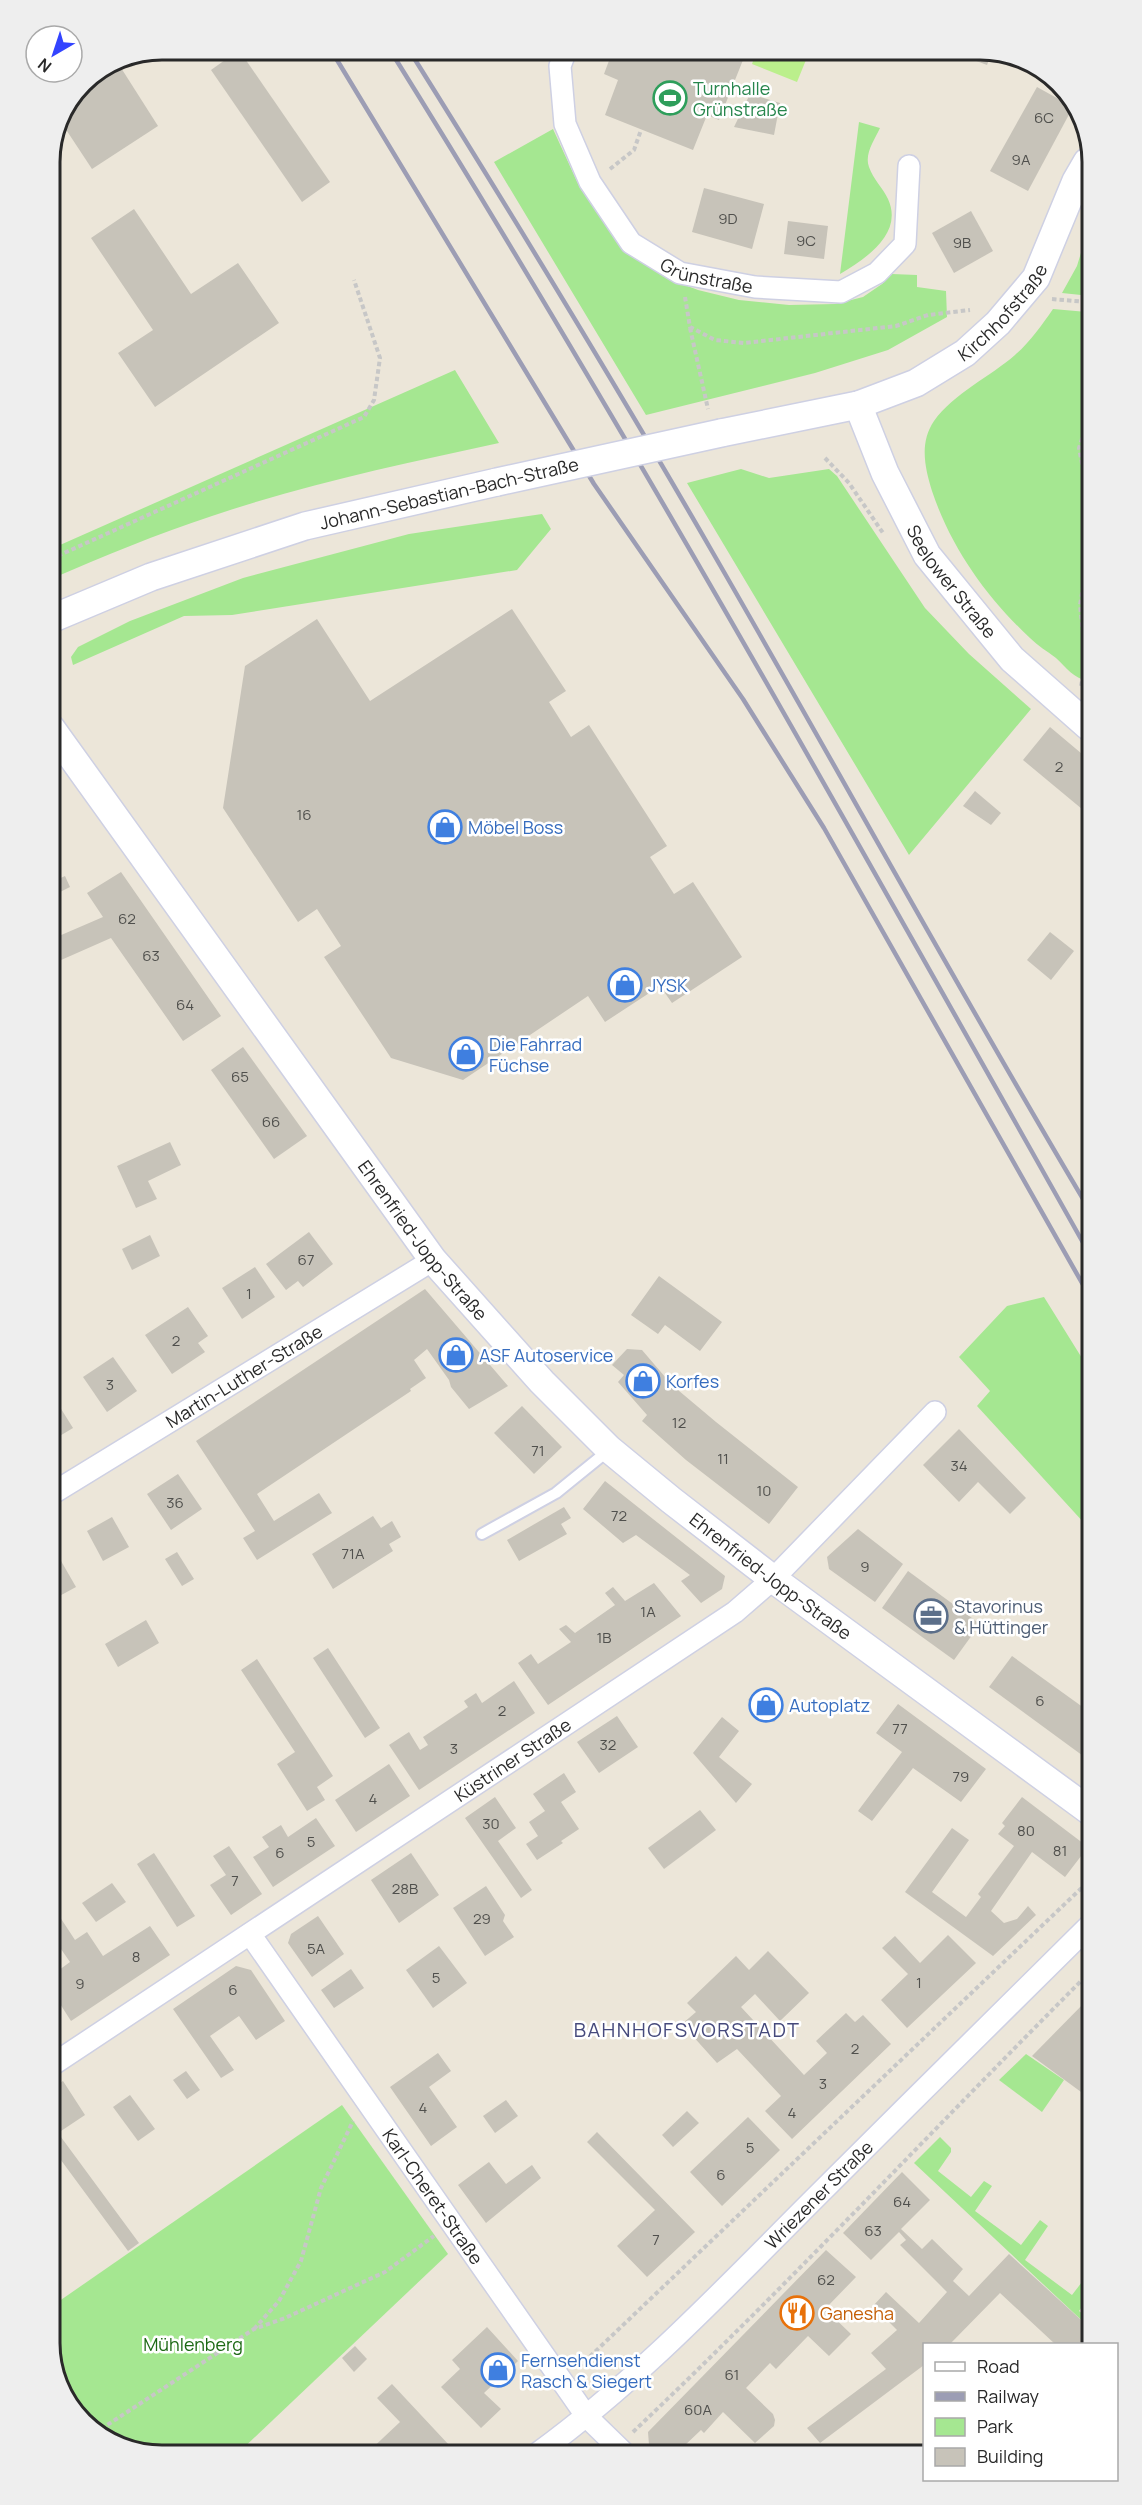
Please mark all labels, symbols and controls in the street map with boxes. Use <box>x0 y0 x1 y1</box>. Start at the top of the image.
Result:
north arrow <box>24 24 84 84</box>
text: N <box>33 53 56 78</box>
place label: Turnhalle Grünstraße <box>693 76 788 121</box>
sports icon: Turnhalle Grünstraße <box>652 80 688 116</box>
house number: 6C <box>1034 107 1054 128</box>
house number: 9A <box>1012 149 1031 170</box>
house number: 9D <box>718 208 738 229</box>
house number: 9C <box>796 230 816 251</box>
house number: 9B <box>953 232 971 253</box>
street label: Grünstraße <box>656 252 755 298</box>
street label: Kirchhofstraße <box>953 260 1052 366</box>
street label: Johann-Sebastian-Bach-Straße <box>317 452 581 534</box>
street label: Seelower Straße <box>901 521 1002 643</box>
house number: 2 <box>1055 756 1063 777</box>
house number: 16 <box>296 804 312 825</box>
shop icon: Möbel Boss <box>427 809 463 845</box>
place label: Möbel Boss <box>468 815 563 839</box>
house number: 62 <box>118 908 136 929</box>
house number: 63 <box>142 945 160 966</box>
shop icon: JYSK <box>607 967 643 1003</box>
place label: JYSK <box>648 973 688 997</box>
house number: 64 <box>176 994 194 1015</box>
place label: Die Fahrrad Füchse <box>489 1032 582 1077</box>
shop icon: Die Fahrrad Füchse <box>448 1036 484 1072</box>
house number: 65 <box>231 1066 249 1087</box>
house number: 66 <box>262 1111 280 1132</box>
street label: Ehrenfried-Jopp-Straße <box>353 1155 493 1325</box>
house number: 67 <box>298 1249 314 1270</box>
house number: 1 <box>246 1283 252 1304</box>
street label: Martin-Luther-Straße <box>161 1319 327 1433</box>
house number: 2 <box>172 1330 180 1351</box>
shop icon: ASF Autoservice <box>438 1337 474 1373</box>
place label: ASF Autoservice <box>479 1343 613 1367</box>
shop icon: Korfes <box>625 1363 661 1399</box>
place label: Korfes <box>666 1369 719 1393</box>
house number: 3 <box>106 1374 114 1395</box>
house number: 12 <box>672 1412 686 1433</box>
house number: 71 <box>531 1440 545 1461</box>
house number: 11 <box>717 1448 729 1469</box>
house number: 34 <box>950 1455 968 1476</box>
house number: 10 <box>757 1480 772 1501</box>
house number: 36 <box>166 1492 184 1513</box>
house number: 72 <box>611 1505 627 1526</box>
street label: Ehrenfried-Jopp-Straße <box>685 1507 857 1645</box>
house number: 71A <box>342 1543 365 1564</box>
house number: 9 <box>860 1556 870 1577</box>
place label: Stavorinus & Hüttinger <box>954 1594 1049 1639</box>
office icon: Stavorinus & Hüttinger <box>913 1598 949 1634</box>
house number: 1A <box>640 1601 656 1622</box>
house number: 1B <box>596 1627 612 1648</box>
shop icon: Autoplatz <box>748 1687 784 1723</box>
house number: 6 <box>1035 1690 1045 1711</box>
place label: Autoplatz <box>789 1693 870 1717</box>
house number: 2 <box>498 1700 506 1721</box>
street label: Küstriner Straße <box>450 1712 575 1807</box>
house number: 77 <box>892 1718 908 1739</box>
house number: 32 <box>600 1734 616 1755</box>
house number: 3 <box>450 1738 458 1759</box>
house number: 79 <box>953 1766 969 1787</box>
house number: 4 <box>369 1788 378 1809</box>
house number: 30 <box>482 1813 500 1834</box>
house number: 80 <box>1017 1820 1035 1841</box>
house number: 5 <box>307 1831 315 1852</box>
house number: 81 <box>1053 1840 1067 1861</box>
house number: 6 <box>275 1842 285 1863</box>
house number: 7 <box>231 1870 239 1891</box>
house number: 28B <box>392 1878 418 1899</box>
house number: 29 <box>473 1908 491 1929</box>
house number: 5A <box>307 1938 326 1959</box>
house number: 8 <box>132 1946 140 1967</box>
house number: 5 <box>432 1967 440 1988</box>
house number: 1 <box>916 1972 922 1993</box>
house number: 9 <box>75 1973 85 1994</box>
house number: 6 <box>228 1979 238 2000</box>
district label: BAHNHOFSVORSTADT <box>574 2016 800 2043</box>
house number: 2 <box>851 2038 859 2059</box>
house number: 3 <box>819 2073 827 2094</box>
house number: 4 <box>419 2097 428 2118</box>
house number: 4 <box>788 2102 797 2123</box>
street label: Karl-Cheret-Straße <box>377 2124 489 2269</box>
street label: Wriezener Straße <box>759 2135 878 2254</box>
house number: 5 <box>746 2137 754 2158</box>
house number: 6 <box>716 2164 726 2185</box>
house number: 64 <box>893 2191 911 2212</box>
house number: 63 <box>864 2220 882 2241</box>
house number: 7 <box>652 2229 660 2250</box>
house number: 62 <box>817 2269 835 2290</box>
restaurant icon: Ganesha <box>779 2295 815 2331</box>
place label: Ganesha <box>820 2301 894 2325</box>
park label: Mühlenberg <box>143 2332 243 2356</box>
legend <box>923 2343 1118 2481</box>
place label: Fernsehdienst Rasch & Siegert <box>521 2348 652 2393</box>
shop icon: Fernsehdienst Rasch & Siegert <box>480 2352 516 2388</box>
text: Road <box>977 2354 1020 2378</box>
house number: 61 <box>725 2364 739 2385</box>
text: Railway <box>977 2384 1039 2408</box>
house number: 60A <box>684 2399 712 2420</box>
text: Park <box>977 2414 1014 2438</box>
text: Building <box>977 2444 1043 2468</box>

